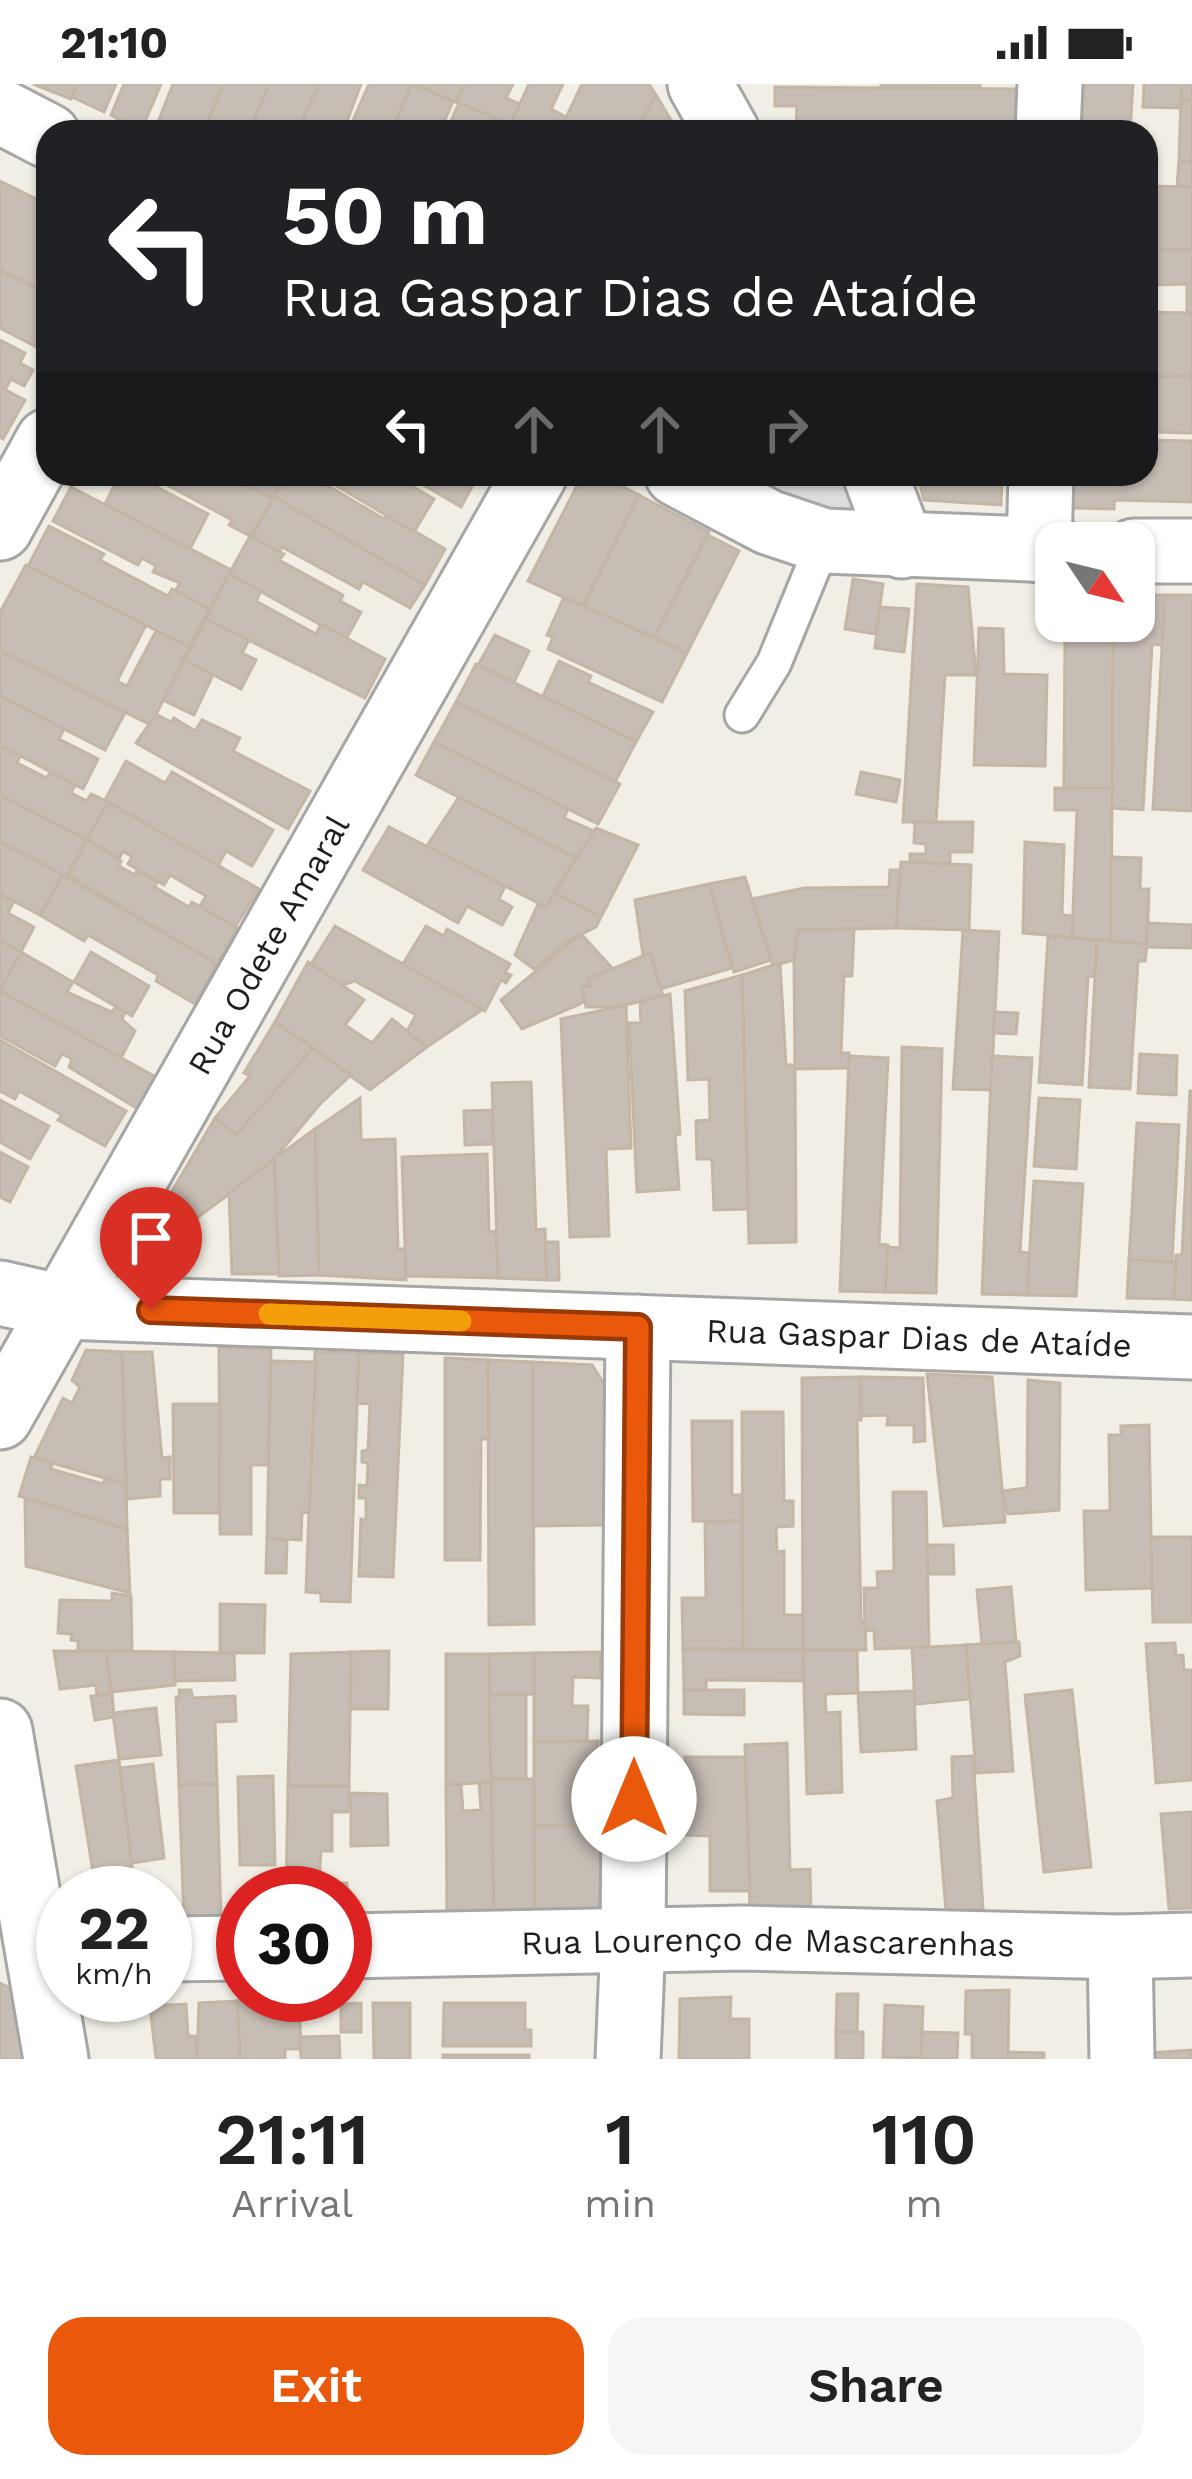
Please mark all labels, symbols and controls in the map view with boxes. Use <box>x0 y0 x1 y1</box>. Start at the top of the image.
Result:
text: 21:10 <box>60 16 168 69</box>
text: 50 m <box>282 166 488 264</box>
icon: left <box>84 168 240 324</box>
text: Rua Gaspar Dias de Ataíde <box>282 266 978 329</box>
icon: left <box>375 396 441 462</box>
icon: ahead <box>501 396 567 462</box>
icon: ahead <box>627 396 693 462</box>
icon: right <box>753 396 819 462</box>
north arrow <box>1035 522 1155 642</box>
map controls <box>1035 522 1155 642</box>
street label: Rua Odete Amaral <box>179 808 357 1081</box>
pin <box>100 1187 202 1310</box>
icon: arrive <box>118 1205 184 1271</box>
street label: Rua Gaspar Dias de Ataíde <box>706 1310 1132 1364</box>
position arrow <box>571 1736 697 1862</box>
speed limit sign: 30 <box>216 1866 372 2022</box>
text: 22 <box>78 1893 150 1964</box>
street label: Rua Lourenço de Mascarenhas <box>521 1918 1015 1964</box>
text: km/h <box>75 1956 153 1991</box>
text: 21:11 <box>215 2097 369 2181</box>
text: 1 <box>605 2097 635 2181</box>
text: 110 <box>871 2097 977 2181</box>
text: Arrival <box>231 2181 353 2226</box>
text: min <box>584 2181 656 2226</box>
text: m <box>905 2181 943 2226</box>
button: Exit <box>48 2317 584 2455</box>
button: Share <box>608 2317 1144 2455</box>

